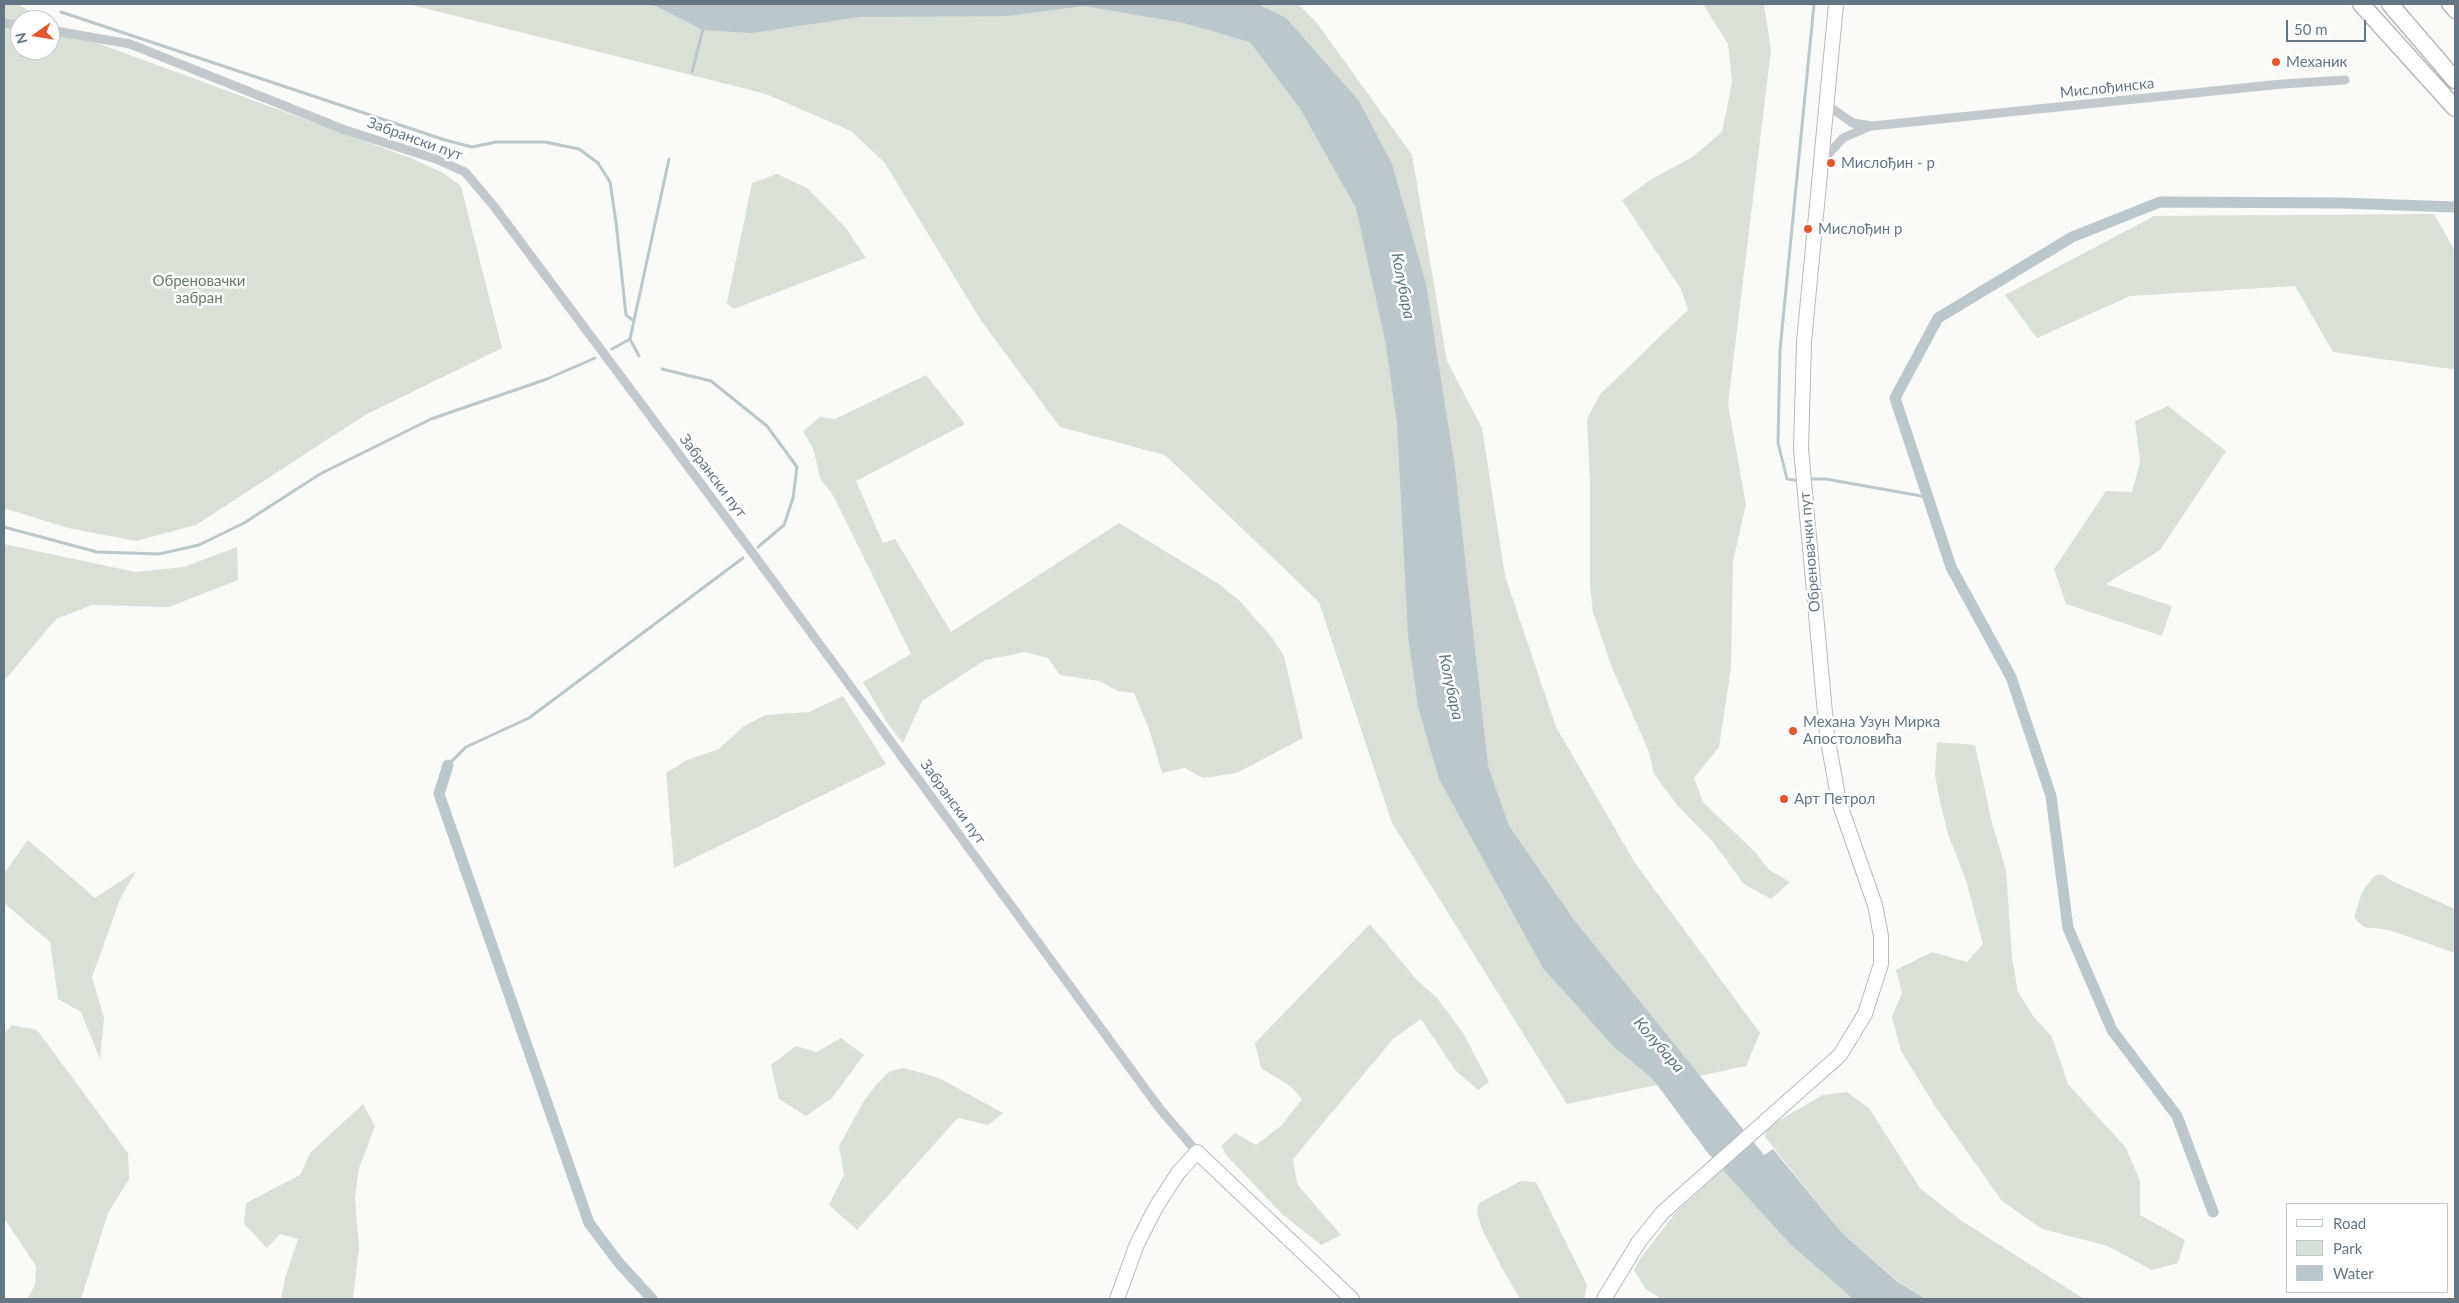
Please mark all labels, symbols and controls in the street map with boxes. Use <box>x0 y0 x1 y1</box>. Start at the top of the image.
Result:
north arrow <box>10 10 60 60</box>
scale bar <box>2289 10 2369 42</box>
text: 50 m <box>2294 20 2328 38</box>
text: N <box>11 31 30 45</box>
place label: Механик <box>2286 53 2347 71</box>
marker: Механик <box>2270 56 2282 68</box>
street label: Мислођинска <box>2059 74 2155 102</box>
street label: Забрански пут <box>365 113 465 165</box>
place label: Мислођин - р <box>1841 154 1935 172</box>
marker: Мислођин - р <box>1825 157 1837 169</box>
place label: Мислођин р <box>1818 220 1902 238</box>
marker: Мислођин р <box>1802 223 1814 235</box>
water label: Колубара <box>1387 251 1419 321</box>
park label: Обреновачки забран <box>152 272 246 307</box>
street label: Забрански пут <box>676 431 750 521</box>
street label: Обреновачки пут <box>1796 491 1824 613</box>
water label: Колубара <box>1435 652 1467 722</box>
place label: Механа Узун Мирка Апостоловића <box>1803 713 1940 748</box>
marker: Механа Узун Мирка Апостоловића <box>1787 725 1799 737</box>
street label: Забрански пут <box>916 756 990 848</box>
place label: Арт Петрол <box>1794 790 1875 808</box>
marker: Арт Петрол <box>1778 793 1790 805</box>
water label: Колубара <box>1630 1013 1688 1077</box>
legend <box>2286 1203 2449 1293</box>
text: Road <box>2333 1214 2366 1232</box>
text: Park <box>2333 1239 2362 1257</box>
text: Water <box>2333 1264 2374 1282</box>

